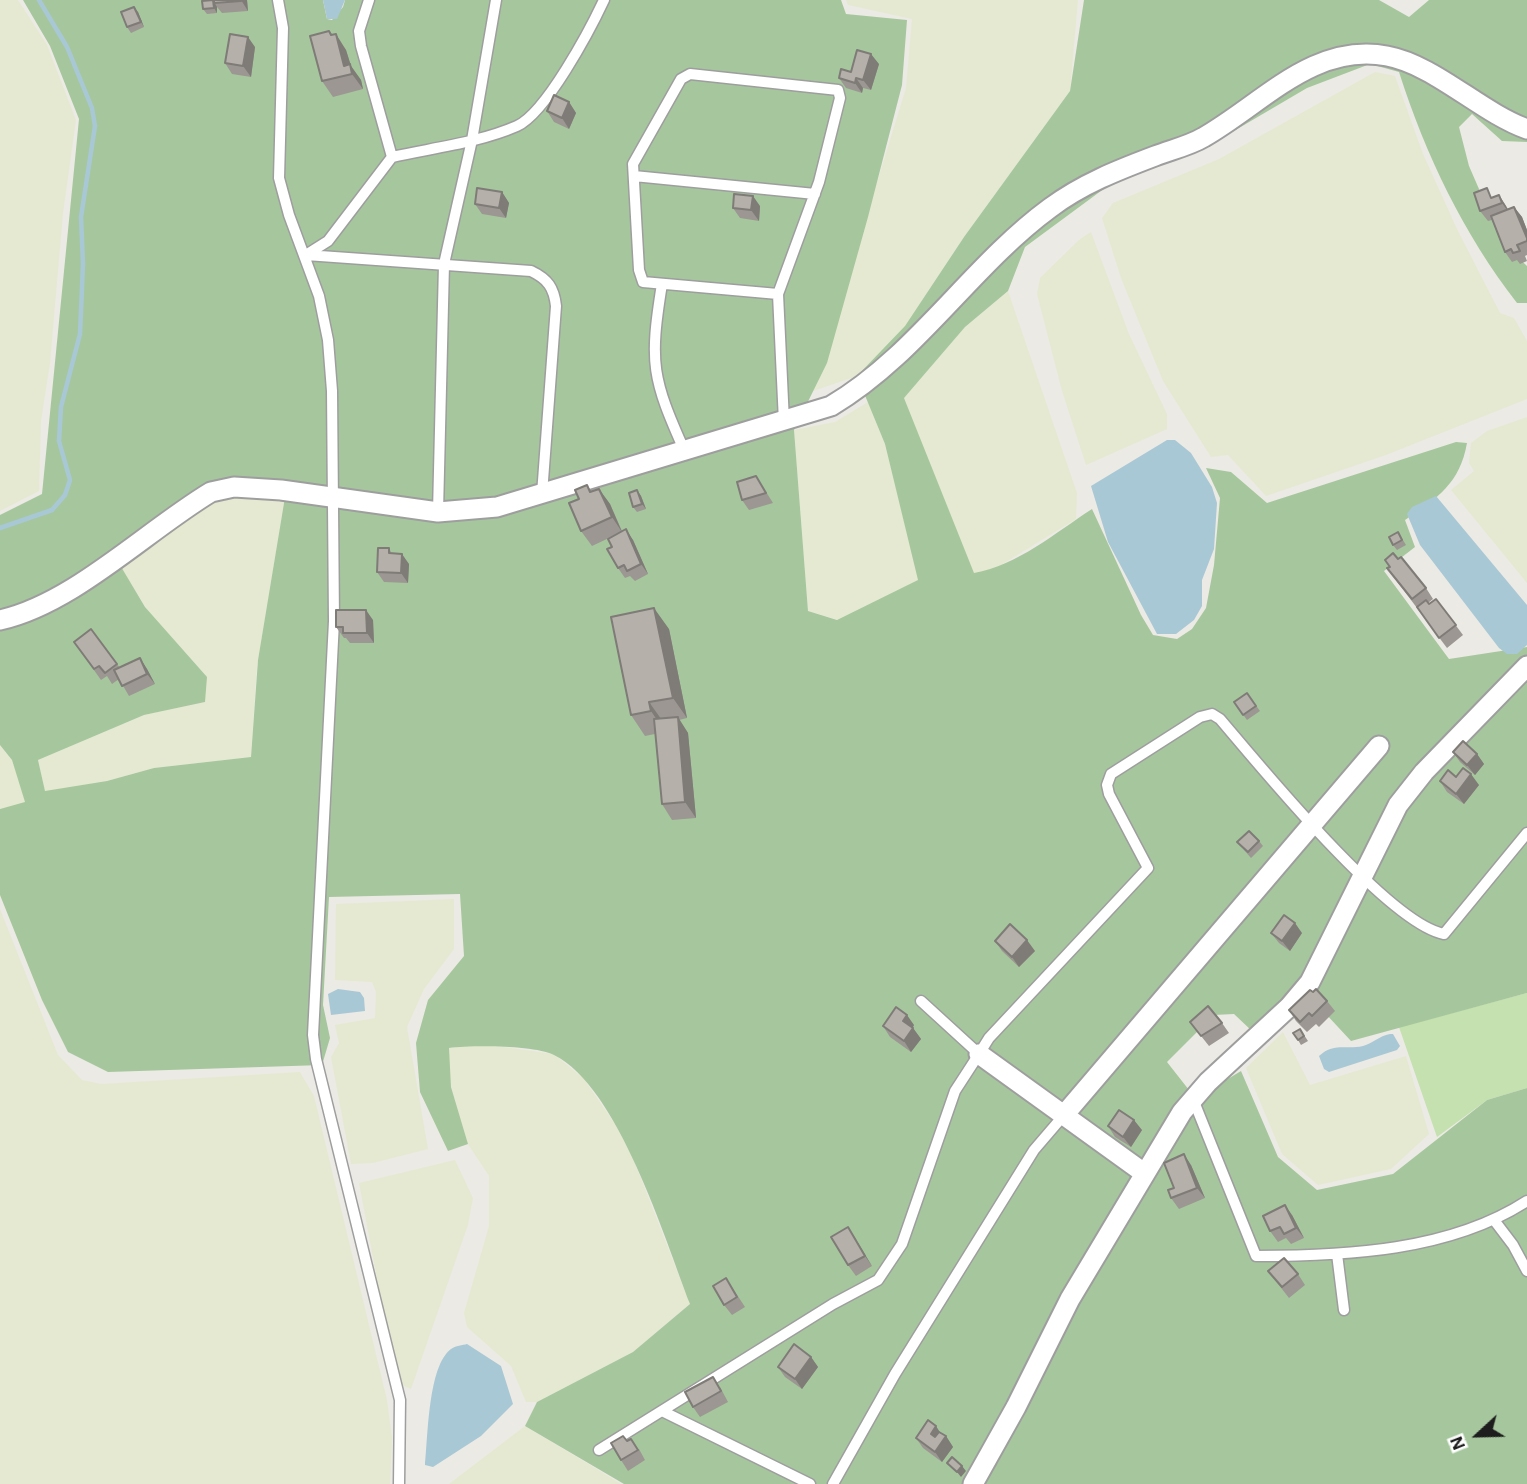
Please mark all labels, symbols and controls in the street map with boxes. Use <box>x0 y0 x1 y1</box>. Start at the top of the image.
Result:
north arrow <box>1443 1400 1513 1470</box>
text: N <box>1447 1433 1469 1453</box>

